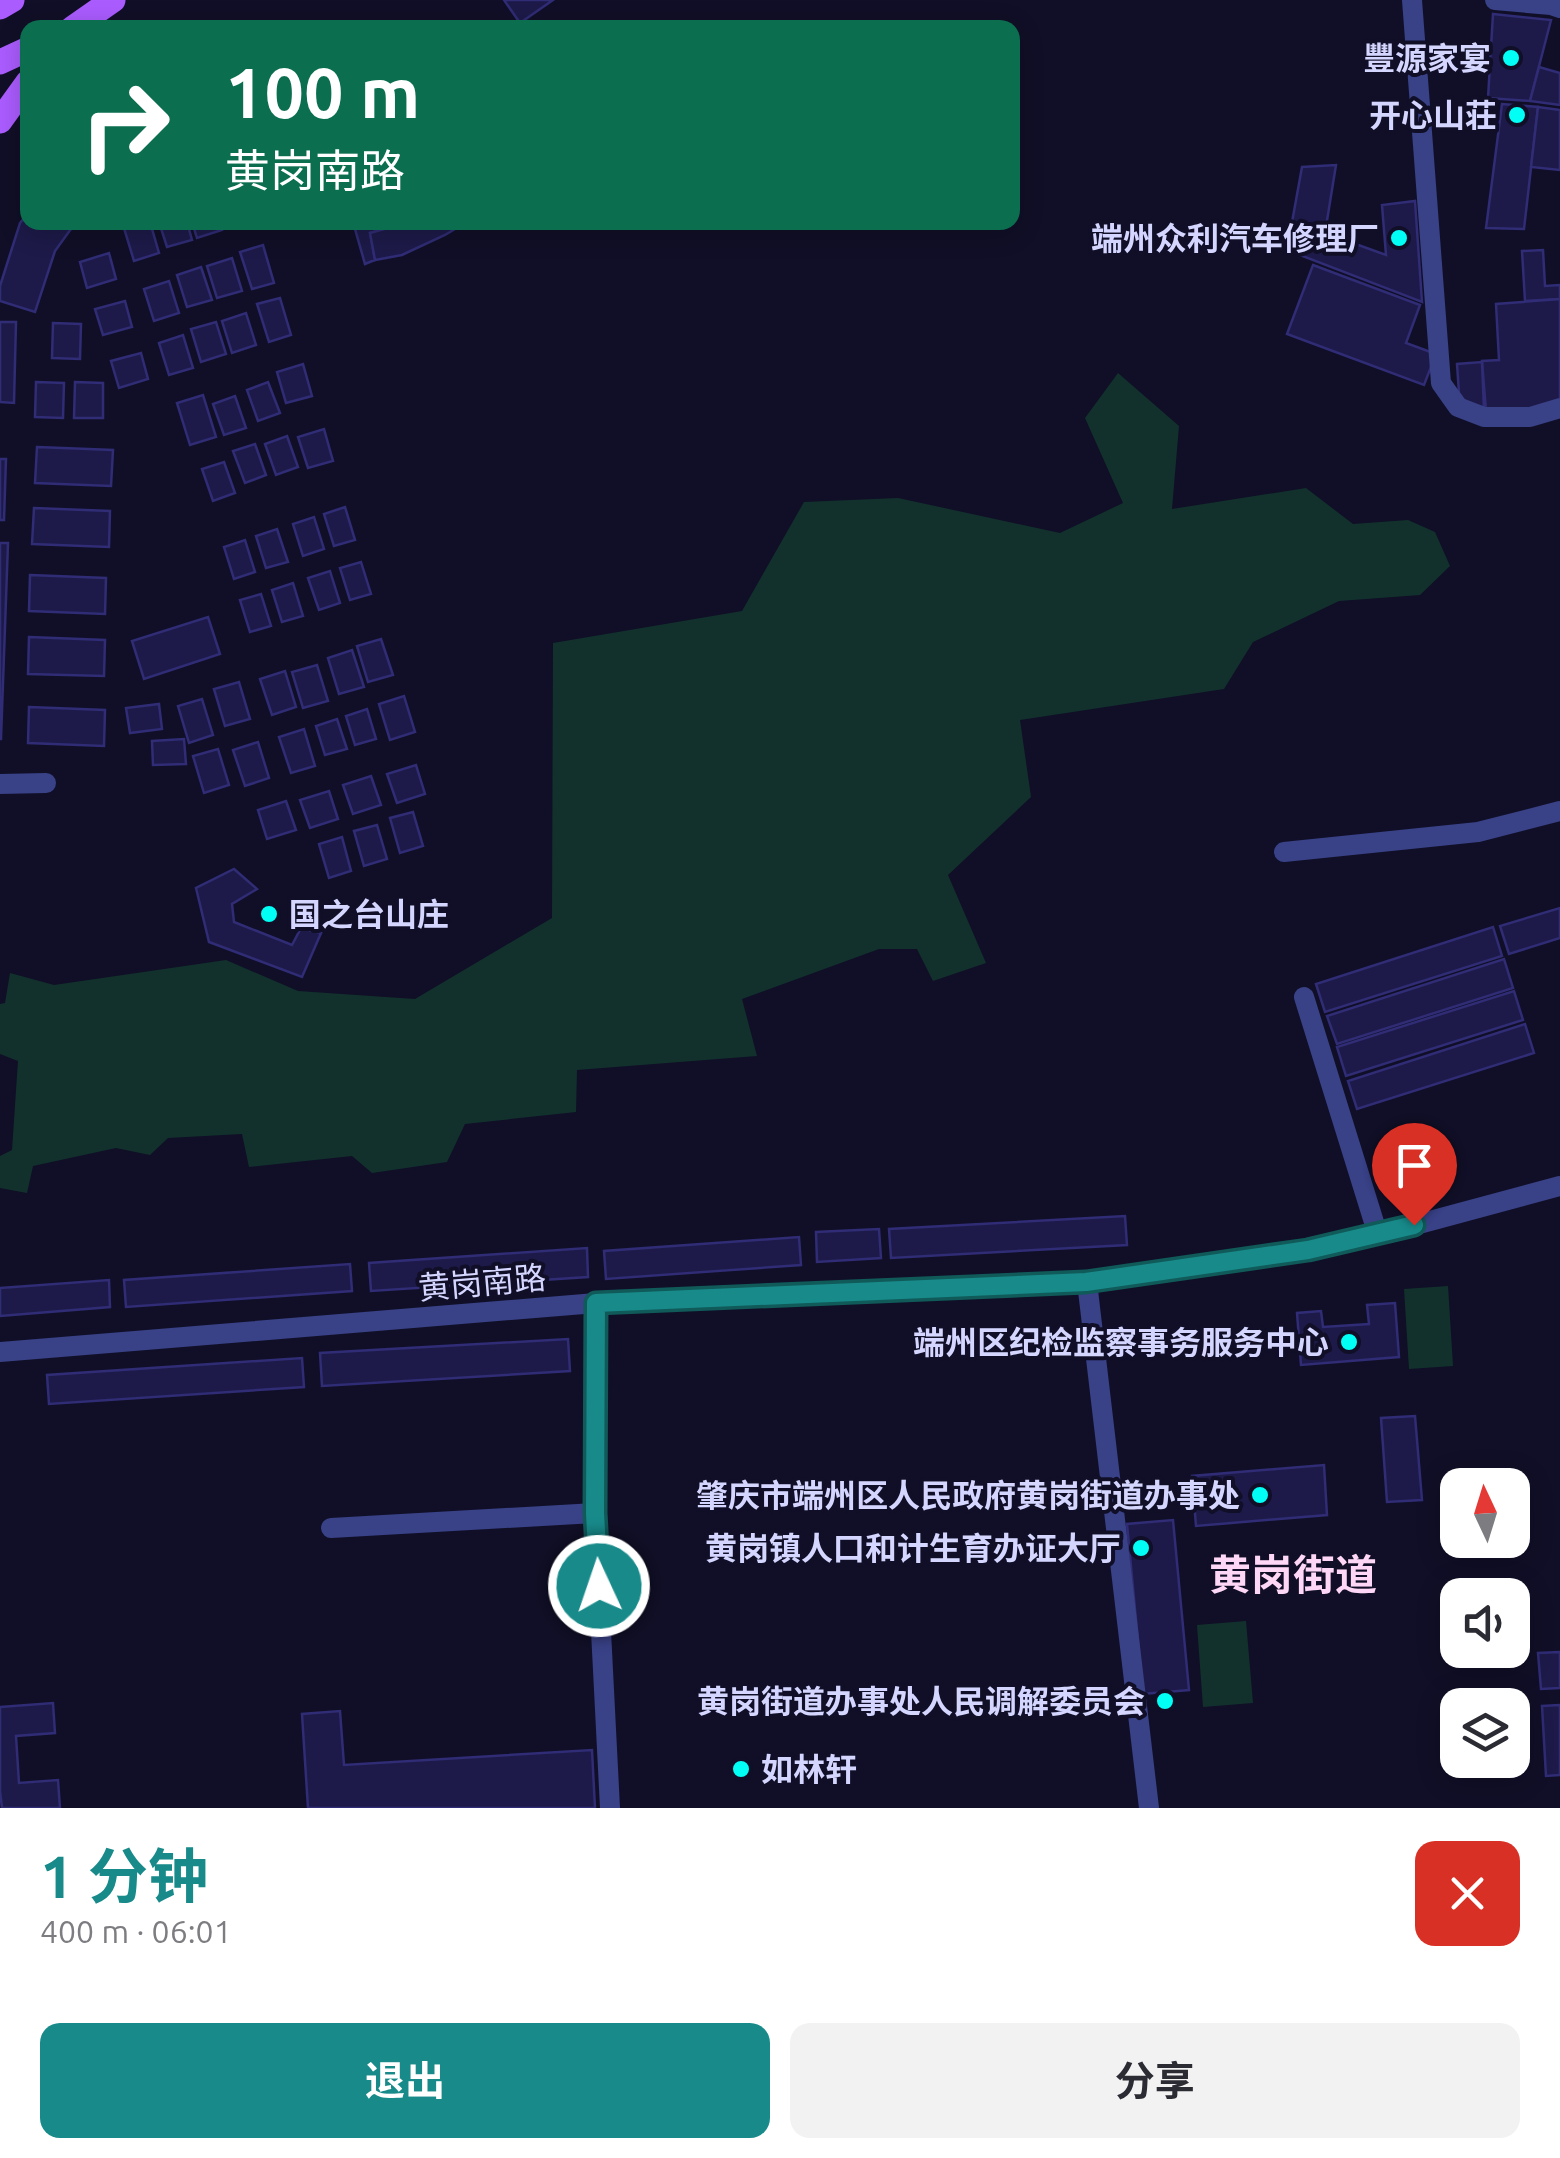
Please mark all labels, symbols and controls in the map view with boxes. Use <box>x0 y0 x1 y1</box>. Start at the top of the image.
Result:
place label: 豐源家宴 <box>1363 40 1491 76</box>
marker: 豐源家宴 <box>1500 47 1522 69</box>
text: 100 m <box>225 53 420 131</box>
icon: right <box>60 60 190 190</box>
place label: 开心山荘 <box>1369 97 1497 133</box>
marker: 开心山荘 <box>1506 104 1528 126</box>
text: 黄岗南路 <box>225 145 405 196</box>
place label: 端州众利汽车修理厂 <box>1091 220 1379 256</box>
marker: 端州众利汽车修理厂 <box>1388 227 1410 249</box>
place label: 国之台山庄 <box>289 896 449 932</box>
marker: 国之台山庄 <box>258 903 280 925</box>
pin <box>1372 1123 1457 1226</box>
icon: arrive <box>1387 1138 1442 1193</box>
street label: 黄岗南路 <box>417 1258 547 1306</box>
place label: 端州区纪检监察事务服务中心 <box>913 1324 1329 1360</box>
marker: 端州区纪检监察事务服务中心 <box>1338 1331 1360 1353</box>
north arrow <box>1440 1468 1530 1558</box>
map controls <box>1440 1468 1530 1778</box>
place label: 肇庆市端州区人民政府黄岗街道办事处 <box>696 1477 1240 1513</box>
marker: 肇庆市端州区人民政府黄岗街道办事处 <box>1249 1484 1271 1506</box>
place label: 黄岗镇人口和计生育办证大厅 <box>705 1530 1121 1566</box>
position arrow <box>547 1534 651 1638</box>
marker: 黄岗镇人口和计生育办证大厅 <box>1130 1537 1152 1559</box>
district label: 黄岗街道 <box>1209 1551 1377 1598</box>
button: sound <box>1440 1578 1530 1668</box>
place label: 黄岗街道办事处人民调解委员会 <box>697 1683 1145 1719</box>
button: layers <box>1440 1688 1530 1778</box>
marker: 黄岗街道办事处人民调解委员会 <box>1154 1690 1176 1712</box>
place label: 如林轩 <box>761 1751 857 1787</box>
marker: 如林轩 <box>730 1758 752 1780</box>
button: close <box>1415 1841 1520 1946</box>
text: 1 分钟 <box>40 1842 208 1909</box>
text: 400 m · 06:01 <box>40 1913 232 1949</box>
button: 退出 <box>40 2023 770 2138</box>
button: 分享 <box>790 2023 1520 2138</box>

